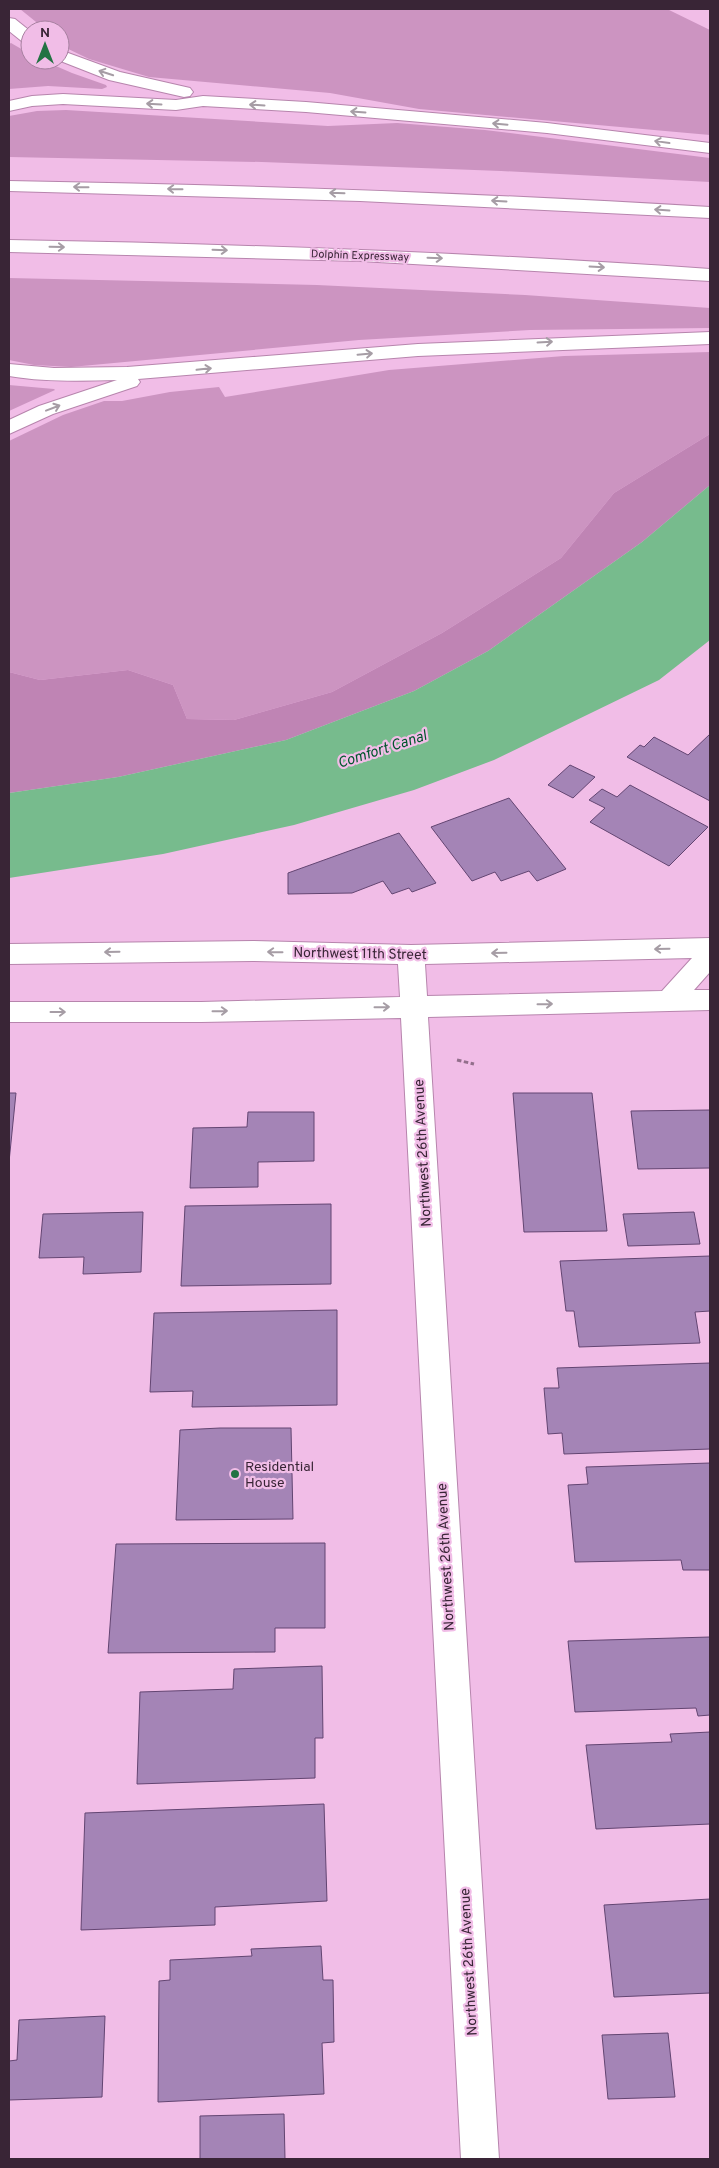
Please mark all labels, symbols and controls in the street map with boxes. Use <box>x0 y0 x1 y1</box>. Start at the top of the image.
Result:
north arrow <box>20 20 70 70</box>
text: N <box>40 25 50 42</box>
one-way arrow <box>99 68 115 78</box>
one-way arrow <box>147 100 163 109</box>
one-way arrow <box>249 100 265 109</box>
one-way arrow <box>350 107 366 116</box>
one-way arrow <box>493 119 509 129</box>
one-way arrow <box>654 137 670 147</box>
one-way arrow <box>74 182 90 192</box>
one-way arrow <box>167 184 183 194</box>
one-way arrow <box>329 189 345 198</box>
one-way arrow <box>492 196 508 205</box>
one-way arrow <box>654 206 670 215</box>
one-way arrow <box>49 242 65 252</box>
one-way arrow <box>212 245 228 255</box>
street label: Dolphin Expressway <box>311 247 409 265</box>
one-way arrow <box>427 253 443 262</box>
one-way arrow <box>589 263 605 272</box>
one-way arrow <box>537 338 553 347</box>
one-way arrow <box>357 349 373 358</box>
one-way arrow <box>195 364 211 374</box>
one-way arrow <box>45 403 60 412</box>
water label: Comfort Canal <box>335 727 431 774</box>
street label: Northwest 11th Street <box>293 945 427 964</box>
one-way arrow <box>654 945 670 954</box>
one-way arrow <box>104 947 120 957</box>
one-way arrow <box>267 947 283 956</box>
one-way arrow <box>491 948 508 958</box>
one-way arrow <box>537 999 553 1008</box>
one-way arrow <box>374 1002 390 1012</box>
one-way arrow <box>49 1007 65 1017</box>
one-way arrow <box>212 1007 228 1016</box>
street label: Northwest 26th Avenue <box>411 1079 436 1227</box>
place label: Residential House <box>245 1459 314 1492</box>
marker: Residential House <box>229 1468 241 1480</box>
street label: Northwest 26th Avenue <box>434 1483 459 1631</box>
street label: Northwest 26th Avenue <box>457 1888 482 2036</box>

